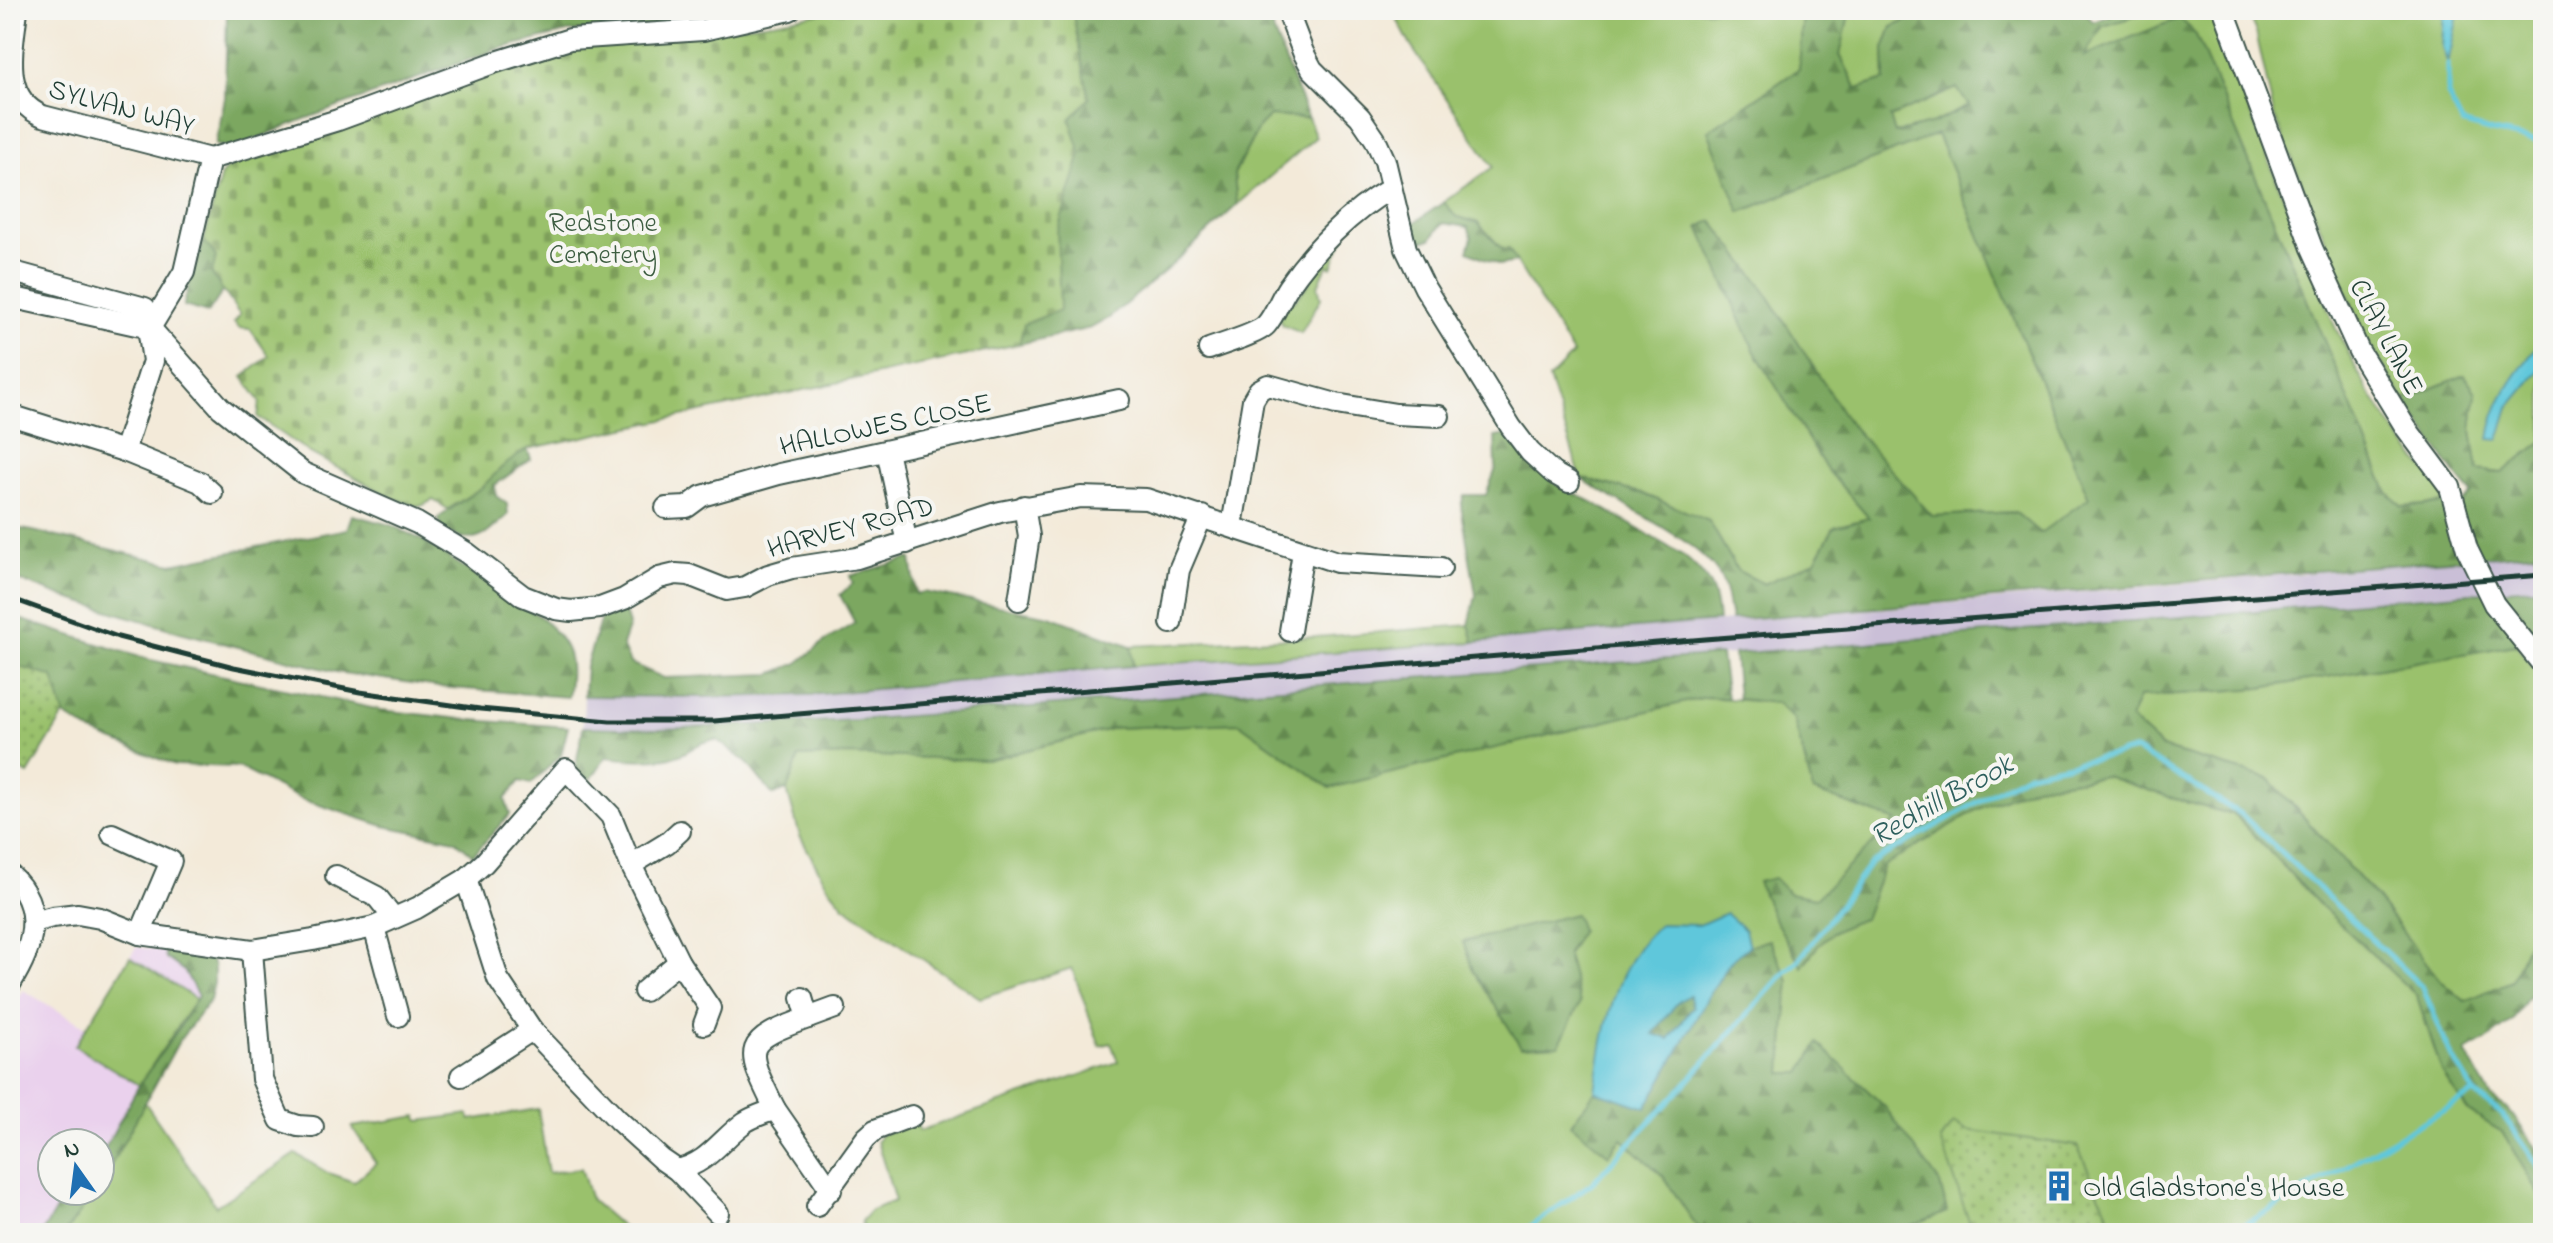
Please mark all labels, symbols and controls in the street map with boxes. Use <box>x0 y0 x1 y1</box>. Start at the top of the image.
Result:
street label: SYLVAN WAY <box>44 70 199 149</box>
park label: Redstone Cemetery <box>549 204 658 277</box>
street label: CLAY LANE <box>2337 272 2433 403</box>
street label: HALLOWES CLOSE <box>776 384 995 469</box>
street label: HARVEY ROAD <box>763 487 939 571</box>
water label: Redhill Brook <box>1863 743 2023 859</box>
north arrow <box>36 1127 116 1207</box>
text: N <box>61 1133 83 1168</box>
building icon: Old Gladstone's House <box>2042 1169 2076 1203</box>
place label: Old Gladstone's House <box>2083 1169 2345 1210</box>

